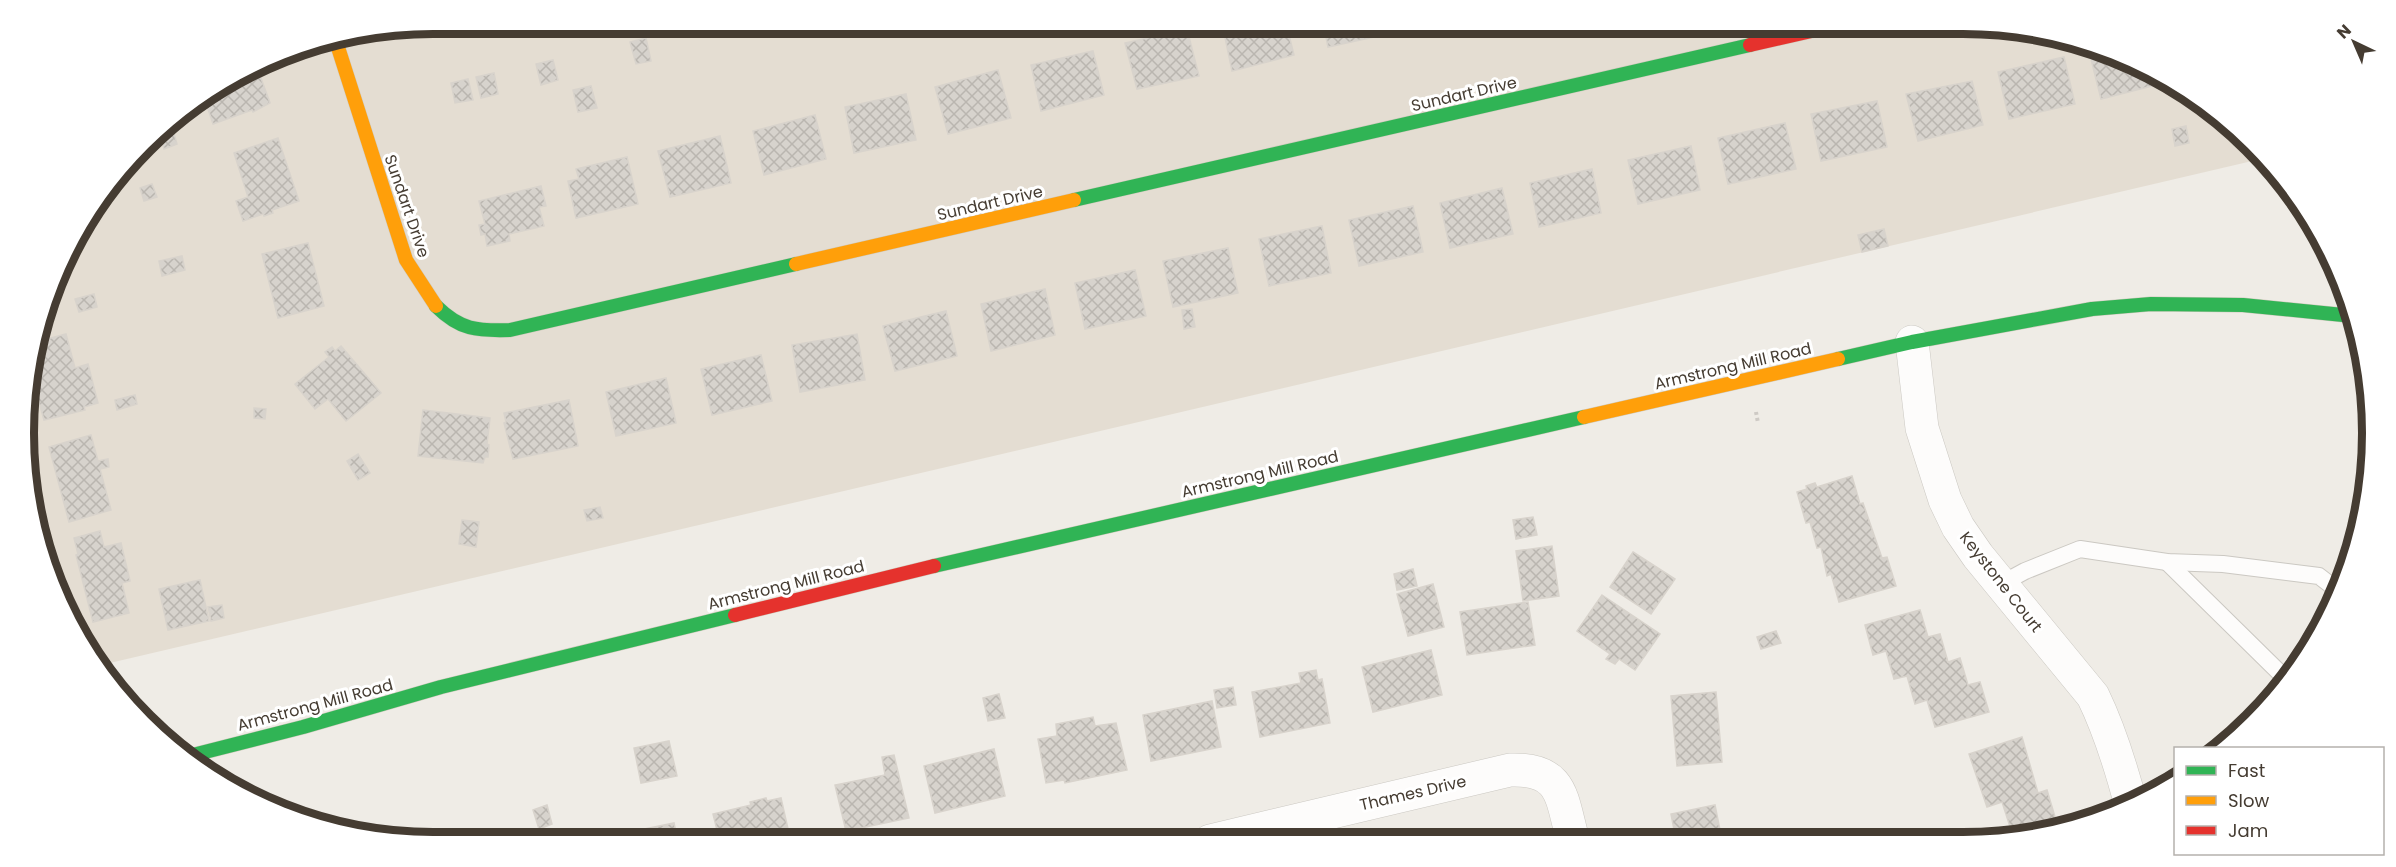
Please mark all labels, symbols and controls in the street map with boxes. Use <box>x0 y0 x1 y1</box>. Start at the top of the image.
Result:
north arrow <box>2324 12 2384 72</box>
text: N <box>2332 19 2356 44</box>
street label: Sundart Drive <box>1409 71 1519 117</box>
street label: Sundart Drive <box>379 151 435 261</box>
street label: Sundart Drive <box>935 180 1045 226</box>
street label: Armstrong Mill Road <box>1652 337 1814 395</box>
street label: Armstrong Mill Road <box>1179 445 1341 503</box>
street label: Keystone Court <box>1954 527 2048 637</box>
street label: Armstrong Mill Road <box>705 554 867 616</box>
street label: Armstrong Mill Road <box>235 673 395 737</box>
legend <box>2174 747 2384 855</box>
text: Fast <box>2228 758 2265 783</box>
street label: Thames Drive <box>1357 770 1469 816</box>
text: Slow <box>2228 788 2270 813</box>
text: Jam <box>2228 818 2268 843</box>

